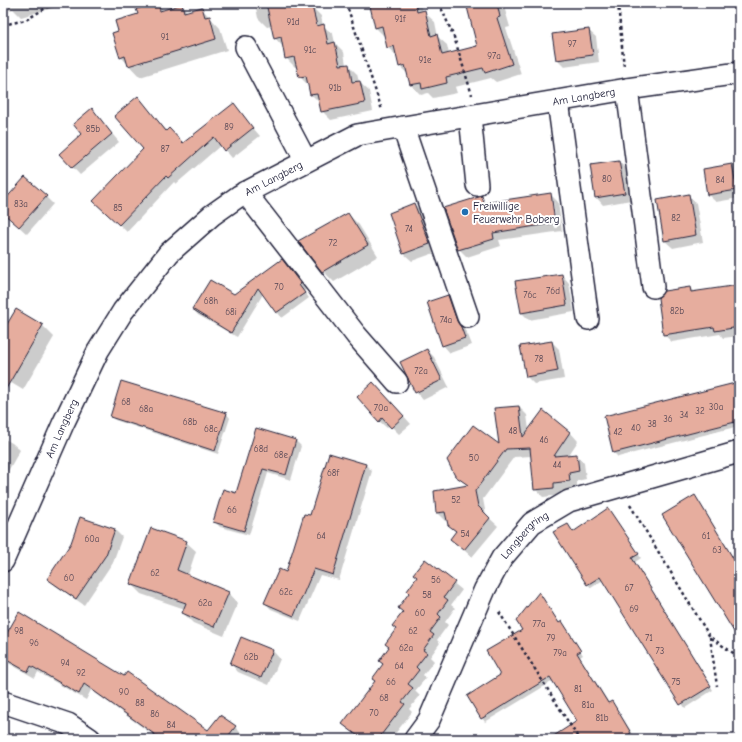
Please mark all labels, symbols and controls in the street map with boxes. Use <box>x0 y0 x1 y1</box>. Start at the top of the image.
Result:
house number: 91f <box>395 14 406 24</box>
house number: 91d <box>286 17 300 27</box>
house number: 91 <box>161 32 170 42</box>
house number: 97 <box>567 39 577 49</box>
house number: 91c <box>304 45 317 55</box>
house number: 97a <box>487 51 501 61</box>
house number: 91e <box>419 55 432 65</box>
house number: 91b <box>328 83 342 93</box>
street label: Am Langberg <box>551 85 616 109</box>
house number: 89 <box>224 122 234 132</box>
house number: 85b <box>86 124 100 134</box>
house number: 87 <box>161 144 170 154</box>
street label: Am Langberg <box>243 158 305 199</box>
house number: 80 <box>602 174 612 184</box>
house number: 84 <box>716 175 725 185</box>
house number: 83a <box>14 199 28 209</box>
place label: Freiwillige Feuerwehr Boberg <box>473 200 559 226</box>
house number: 85 <box>113 203 123 213</box>
marker: Freiwillige Feuerwehr Boberg <box>460 207 470 217</box>
house number: 82 <box>671 213 681 223</box>
house number: 74 <box>405 224 413 234</box>
house number: 72 <box>329 238 338 248</box>
house number: 70 <box>274 282 284 292</box>
house number: 76d <box>546 286 560 296</box>
house number: 76c <box>523 290 537 300</box>
house number: 68h <box>204 296 218 306</box>
house number: 82b <box>670 306 684 316</box>
house number: 68i <box>225 307 237 317</box>
house number: 74a <box>440 315 452 325</box>
house number: 78 <box>535 354 544 364</box>
house number: 72a <box>414 366 428 376</box>
street label: Am Langberg <box>43 397 81 460</box>
house number: 68 <box>121 397 131 407</box>
house number: 30a <box>709 402 723 412</box>
house number: 70a <box>374 403 388 413</box>
house number: 68a <box>139 404 153 414</box>
house number: 32 <box>695 406 705 416</box>
house number: 34 <box>680 410 688 420</box>
house number: 36 <box>663 414 673 424</box>
house number: 68b <box>183 417 197 427</box>
house number: 38 <box>647 419 657 429</box>
house number: 40 <box>631 423 641 433</box>
house number: 68c <box>204 424 219 434</box>
house number: 48 <box>509 426 518 436</box>
house number: 42 <box>613 427 623 437</box>
house number: 46 <box>539 435 549 445</box>
house number: 68d <box>254 444 268 454</box>
house number: 68e <box>274 450 288 460</box>
house number: 50 <box>469 453 479 463</box>
house number: 44 <box>553 460 561 470</box>
house number: 68f <box>327 468 339 478</box>
house number: 52 <box>451 495 461 505</box>
house number: 66 <box>227 505 237 515</box>
street label: Langbergring <box>498 509 551 562</box>
house number: 54 <box>460 529 470 539</box>
house number: 64 <box>316 531 326 541</box>
house number: 61 <box>702 531 711 541</box>
house number: 60a <box>84 534 100 544</box>
house number: 63 <box>712 545 722 555</box>
house number: 62 <box>150 568 160 578</box>
house number: 60 <box>64 573 74 583</box>
house number: 56 <box>431 575 441 585</box>
house number: 67 <box>624 583 634 593</box>
house number: 62c <box>279 587 294 597</box>
house number: 58 <box>422 590 432 600</box>
house number: 62a <box>198 598 212 608</box>
house number: 69 <box>629 604 639 614</box>
house number: 60 <box>415 608 425 618</box>
house number: 77a <box>532 619 546 629</box>
house number: 98 <box>14 626 24 636</box>
house number: 62 <box>408 626 418 636</box>
house number: 79 <box>546 633 556 643</box>
house number: 71 <box>645 633 653 643</box>
house number: 96 <box>29 638 39 648</box>
house number: 62a <box>399 643 413 653</box>
house number: 73 <box>656 646 664 656</box>
house number: 79a <box>553 648 567 658</box>
house number: 62b <box>244 652 258 662</box>
house number: 94 <box>60 658 70 668</box>
house number: 64 <box>394 661 404 671</box>
house number: 92 <box>76 668 86 678</box>
house number: 66 <box>386 677 396 687</box>
house number: 75 <box>671 677 681 687</box>
house number: 81 <box>574 684 583 694</box>
house number: 90 <box>119 687 129 697</box>
house number: 68 <box>379 693 389 703</box>
house number: 88 <box>135 698 145 708</box>
house number: 81a <box>582 700 594 710</box>
house number: 70 <box>369 708 379 718</box>
house number: 86 <box>150 709 160 719</box>
house number: 81b <box>595 713 609 723</box>
house number: 84 <box>167 720 176 730</box>

